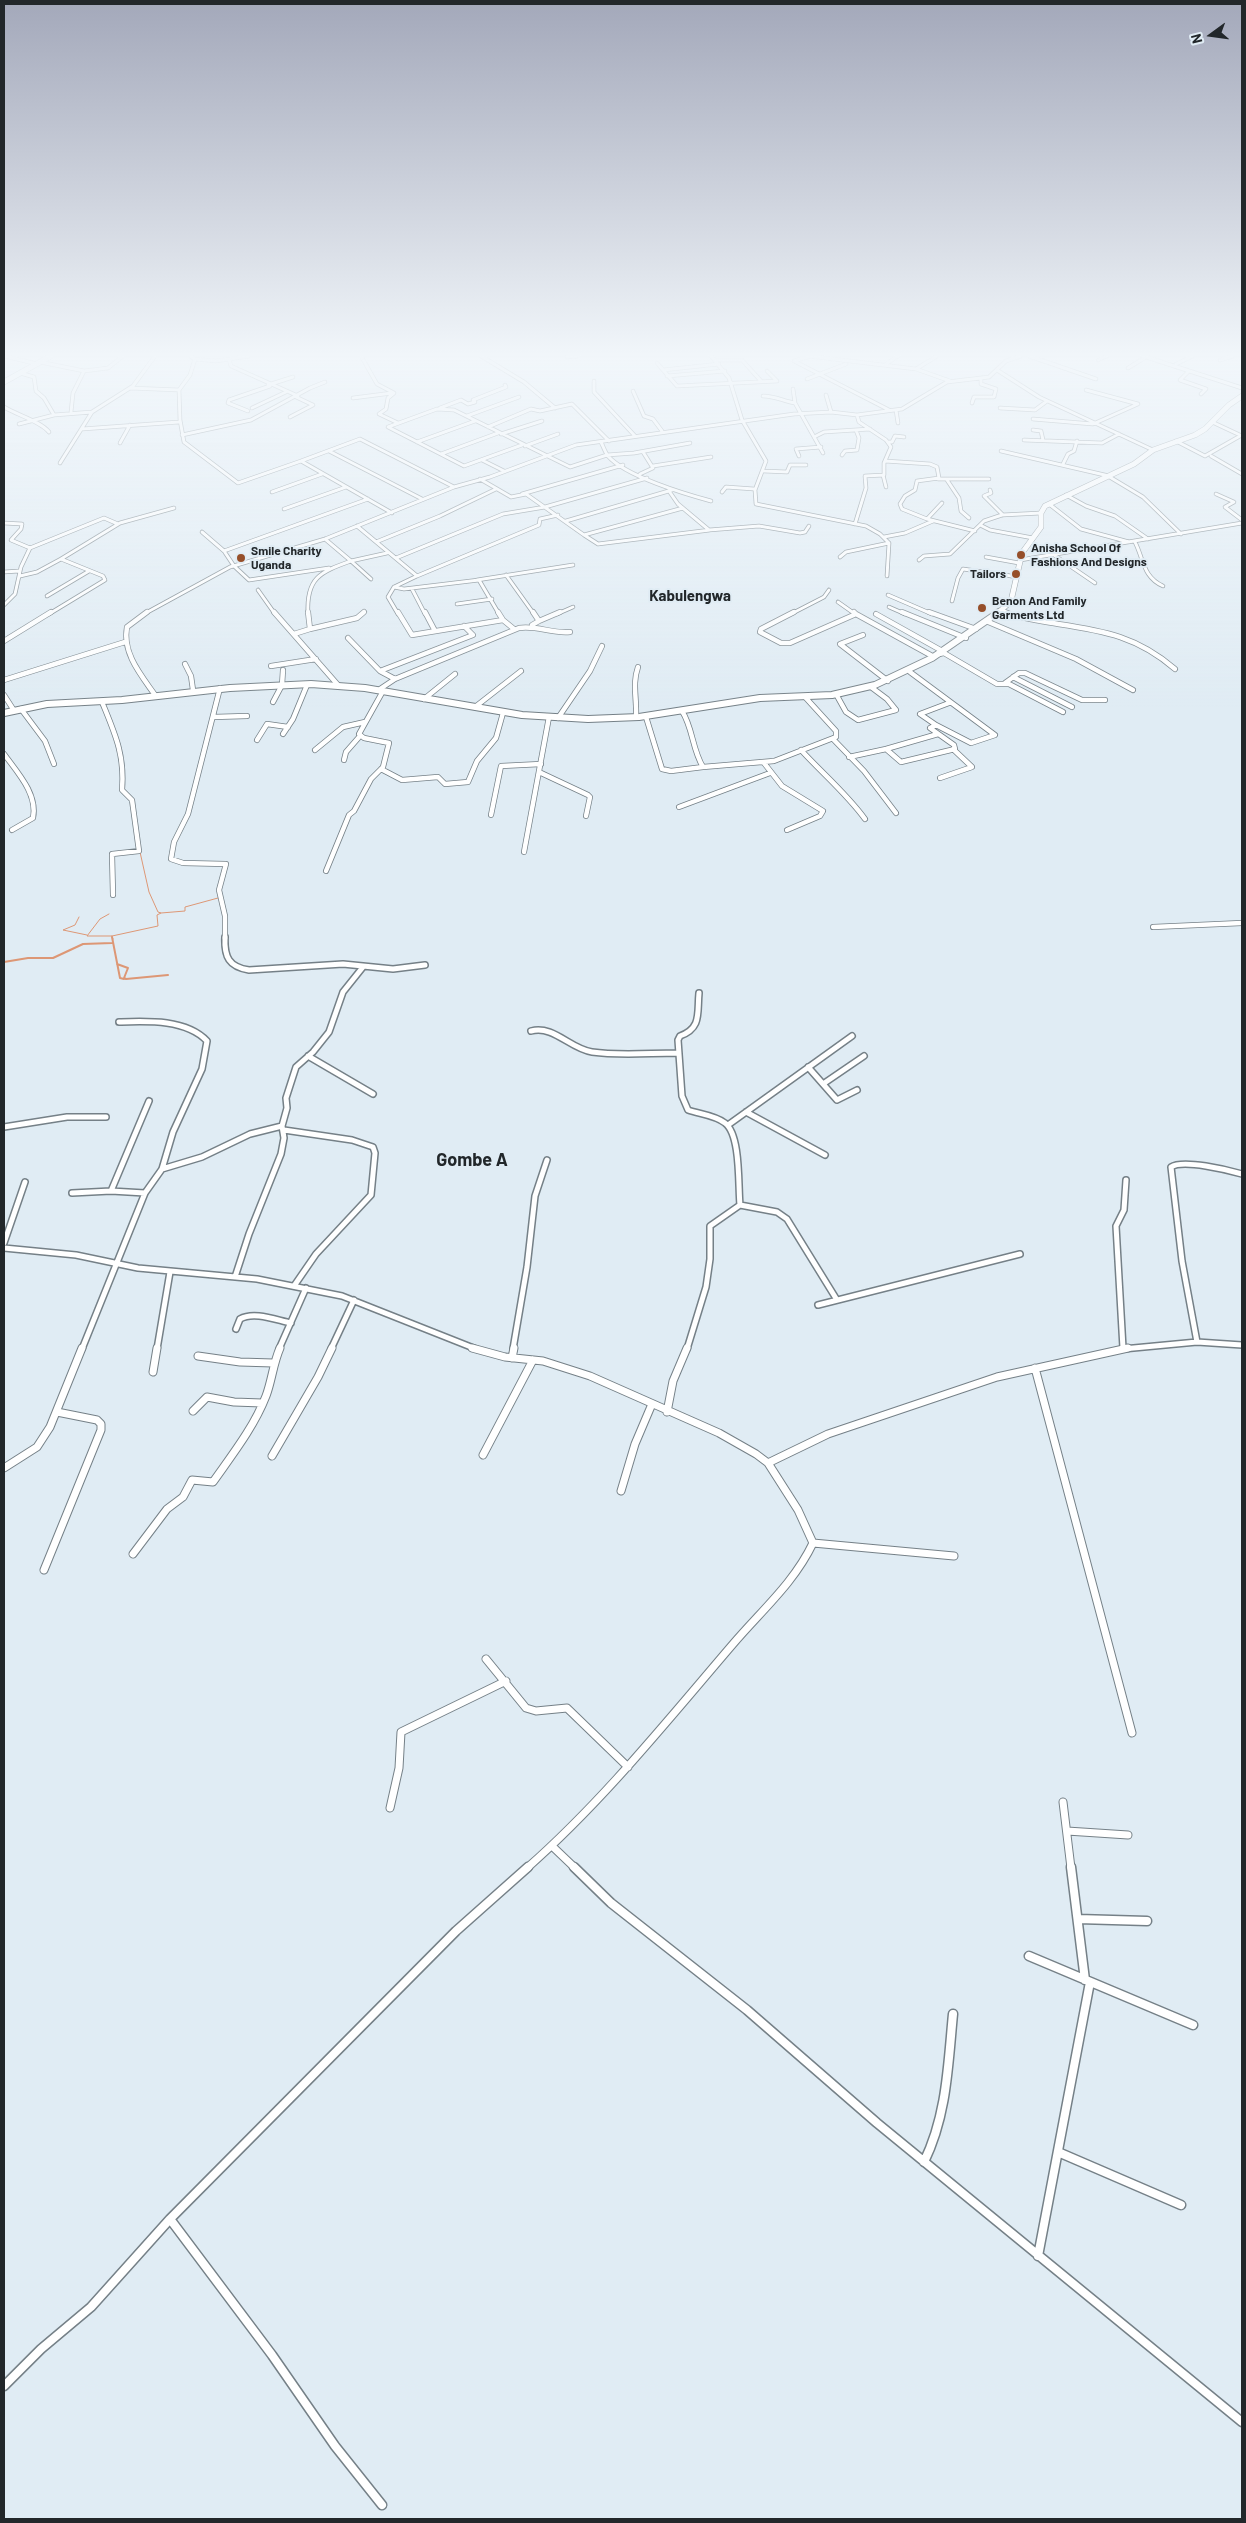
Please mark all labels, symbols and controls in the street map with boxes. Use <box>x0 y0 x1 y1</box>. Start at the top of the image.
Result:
north arrow <box>1186 10 1236 60</box>
text: N <box>1187 32 1205 45</box>
place label: Anisha School Of Fashions And Designs <box>1031 541 1147 569</box>
place label: Smile Charity Uganda <box>251 544 322 572</box>
marker: Anisha School Of Fashions And Designs <box>1015 549 1027 561</box>
marker: Smile Charity Uganda <box>235 552 247 564</box>
place label: Tailors <box>970 567 1006 581</box>
marker: Tailors <box>1010 568 1022 580</box>
district label: Kabulengwa <box>649 587 731 605</box>
place label: Benon And Family Garments Ltd <box>992 594 1086 622</box>
marker: Benon And Family Garments Ltd <box>976 602 988 614</box>
district label: Gombe A <box>436 1149 508 1171</box>

